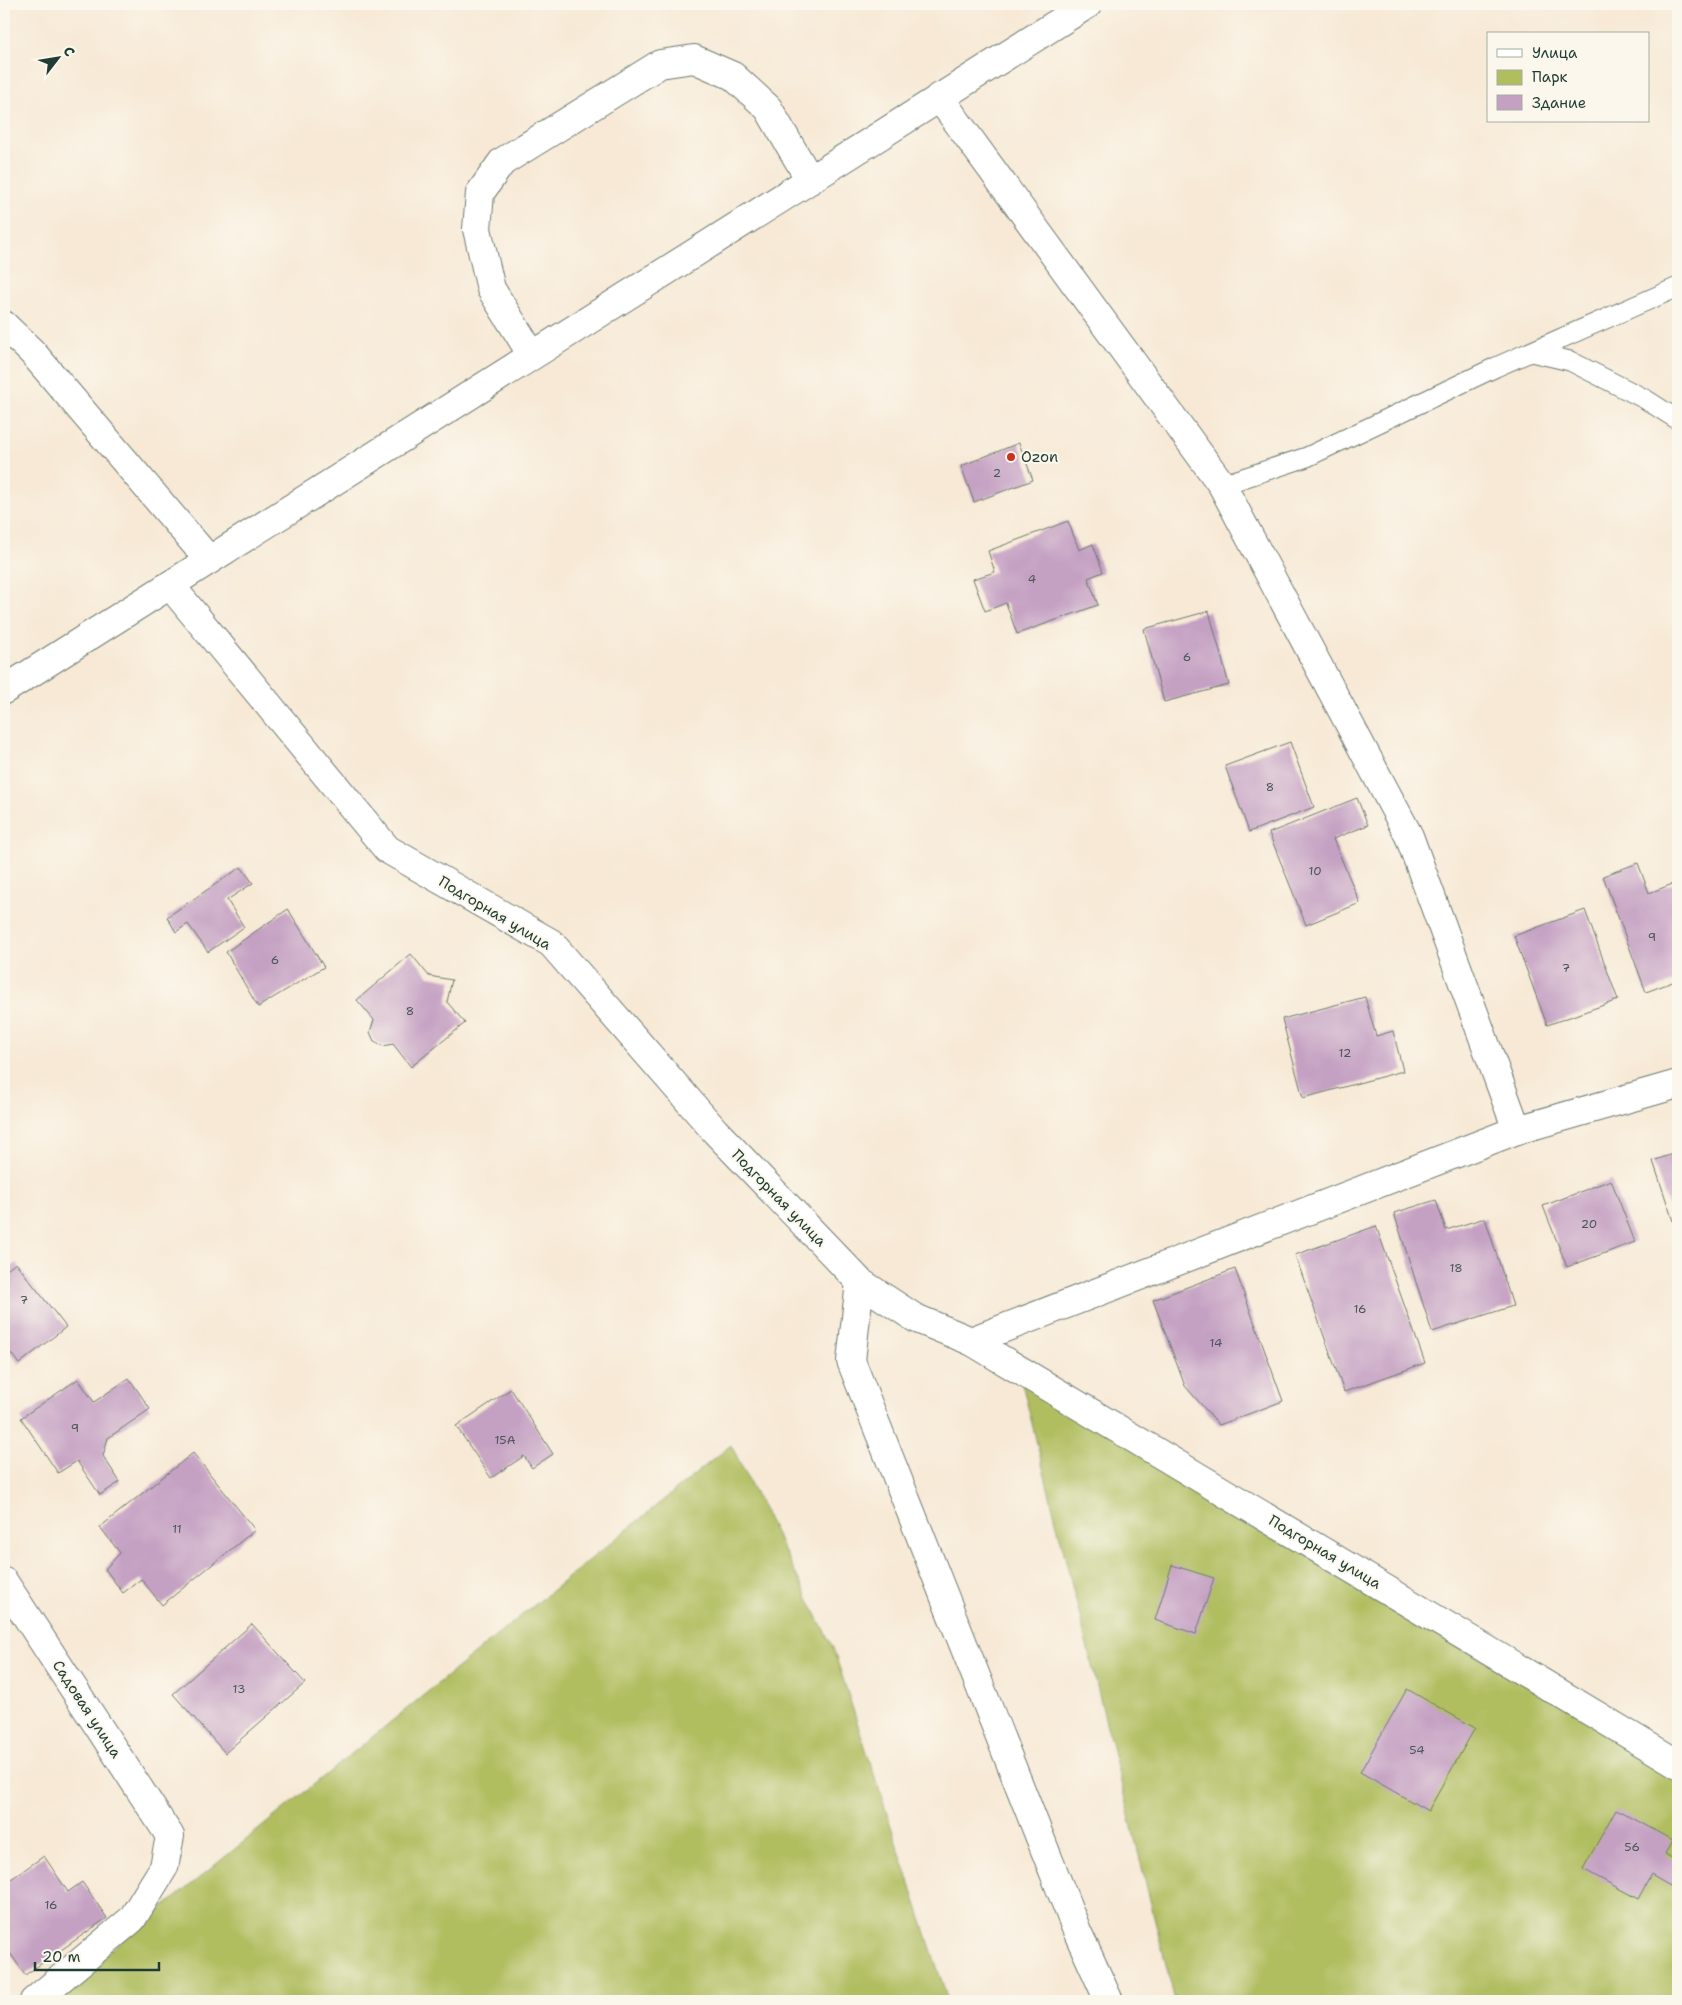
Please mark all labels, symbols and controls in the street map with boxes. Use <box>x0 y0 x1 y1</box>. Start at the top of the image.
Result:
north arrow <box>32 32 82 82</box>
legend <box>1487 32 1650 122</box>
text: С <box>59 43 79 60</box>
text: Улица <box>1532 43 1578 63</box>
text: Парк <box>1532 67 1568 87</box>
text: Здание <box>1532 93 1586 113</box>
place label: Ozon <box>1021 447 1058 467</box>
marker: Ozon <box>1005 451 1017 463</box>
house number: 2 <box>993 465 1001 481</box>
house number: 4 <box>1028 571 1036 587</box>
house number: 6 <box>1183 649 1191 665</box>
house number: 8 <box>1266 779 1274 795</box>
house number: 10 <box>1308 863 1322 879</box>
street label: Подгорная улица <box>435 871 556 955</box>
house number: 9 <box>1648 929 1656 945</box>
house number: 6 <box>271 952 279 968</box>
house number: 7 <box>1562 960 1570 976</box>
house number: 8 <box>406 1003 414 1019</box>
house number: 12 <box>1339 1045 1351 1061</box>
street label: Подгорная улица <box>727 1145 831 1251</box>
house number: 20 <box>1581 1216 1597 1232</box>
house number: 18 <box>1449 1260 1463 1276</box>
house number: 7 <box>20 1292 28 1308</box>
house number: 16 <box>1353 1301 1367 1317</box>
house number: 14 <box>1210 1335 1222 1351</box>
house number: 9 <box>71 1420 79 1436</box>
house number: 15A <box>495 1432 516 1448</box>
street label: Подгорная улица <box>1265 1510 1386 1594</box>
house number: 11 <box>172 1521 182 1537</box>
street label: Садовая улица <box>48 1656 126 1762</box>
house number: 13 <box>233 1681 245 1697</box>
house number: 54 <box>1409 1742 1425 1758</box>
house number: 56 <box>1624 1839 1640 1855</box>
house number: 16 <box>44 1897 58 1913</box>
scale bar <box>35 1940 159 1972</box>
text: 20 m <box>42 1947 81 1967</box>

